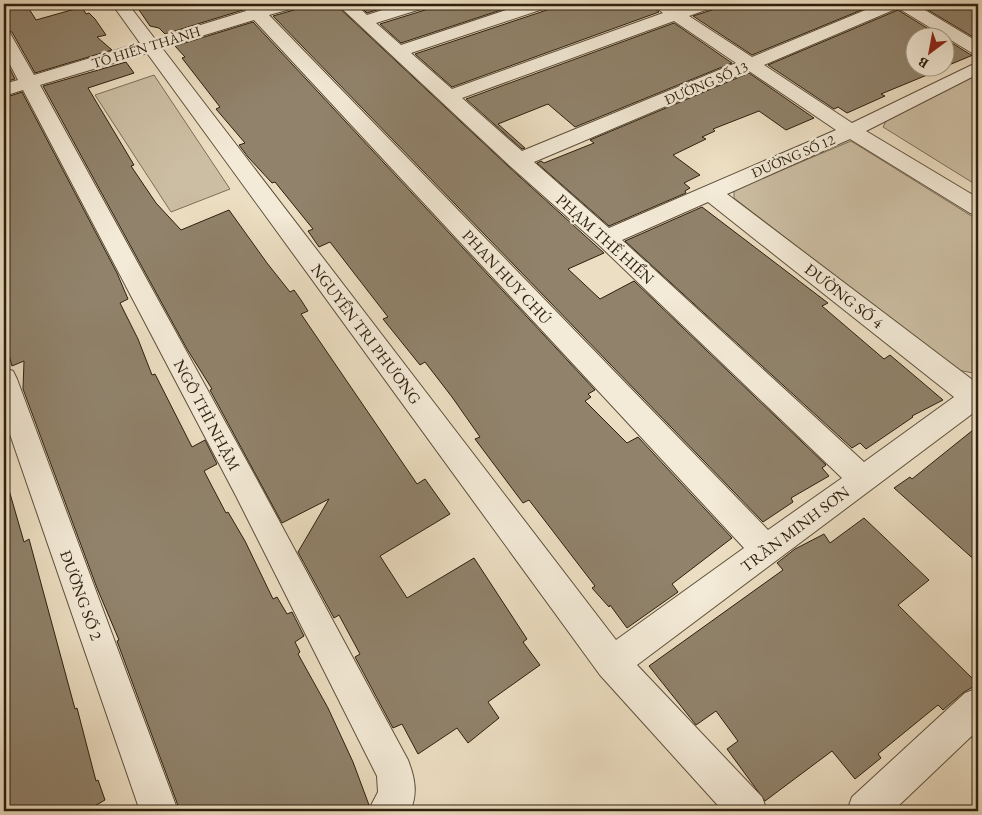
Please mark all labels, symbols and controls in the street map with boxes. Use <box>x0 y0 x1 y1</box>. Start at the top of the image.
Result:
street label: TÔ HIẾN THÀNH <box>89 22 203 72</box>
north arrow <box>904 28 954 78</box>
text: B <box>914 53 932 73</box>
street label: ĐƯỜNG SỐ 13 <box>661 57 751 109</box>
street label: ĐƯỜNG SỐ 12 <box>748 130 838 182</box>
street label: PHẠM THẾ HIỂN <box>551 189 659 289</box>
street label: PHAN HUY CHÚ <box>458 225 556 329</box>
street label: NGUYỂN TRI PHƯƠNG <box>306 259 426 409</box>
street label: ĐƯỜNG SỐ 4 <box>800 259 888 333</box>
street label: NGÔ THÌ NHẬM <box>169 356 245 474</box>
street label: TRẦN MINH SƠN <box>736 481 854 577</box>
street label: ĐƯỜNG SỐ 2 <box>55 547 107 643</box>

